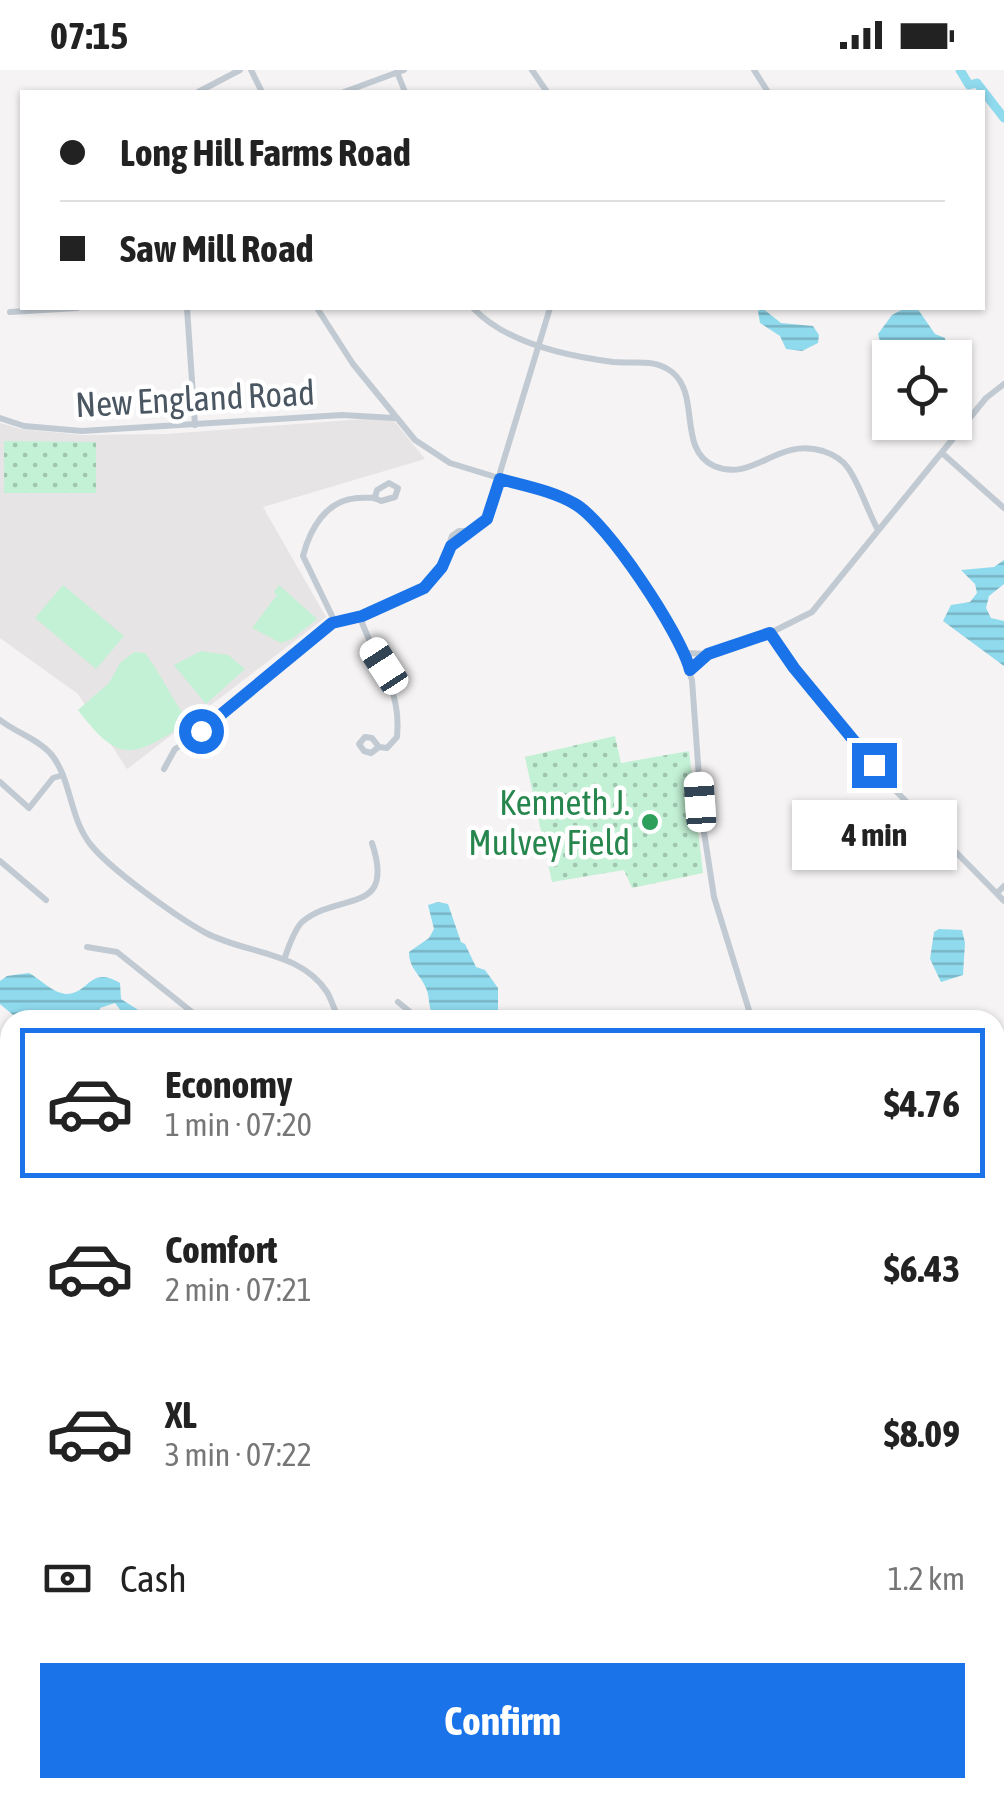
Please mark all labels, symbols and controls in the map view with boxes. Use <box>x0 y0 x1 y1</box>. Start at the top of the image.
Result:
text: 07:15 <box>50 14 128 57</box>
text: Long Hill Farms Road <box>120 131 411 174</box>
text: Saw Mill Road <box>120 227 314 270</box>
map controls <box>872 340 972 440</box>
button: locate <box>872 340 972 440</box>
street label: New England Road <box>74 372 316 424</box>
car <box>355 633 413 699</box>
route start <box>179 709 224 754</box>
route end <box>852 743 897 788</box>
car <box>683 771 717 833</box>
place label: Kenneth J. Mulvey Field <box>468 782 630 862</box>
callout: 4 min <box>792 800 956 870</box>
marker: Kenneth J. Mulvey Field <box>639 811 661 833</box>
text: 4 min <box>842 816 907 853</box>
icon: car <box>45 1058 135 1148</box>
text: Economy <box>165 1063 292 1106</box>
text: $4.76 <box>884 1082 960 1125</box>
text: 1 min · 07:20 <box>165 1106 312 1143</box>
icon: car <box>45 1223 135 1313</box>
text: Comfort <box>165 1228 277 1271</box>
text: $6.43 <box>884 1247 960 1290</box>
text: 2 min · 07:21 <box>165 1271 312 1308</box>
icon: car <box>45 1388 135 1478</box>
text: XL <box>165 1393 197 1436</box>
text: $8.09 <box>884 1412 960 1455</box>
text: 3 min · 07:22 <box>165 1436 312 1473</box>
icon: cash <box>40 1551 95 1606</box>
text: Cash <box>120 1557 187 1600</box>
text: 1.2 km <box>888 1560 965 1597</box>
button: Confirm <box>40 1663 965 1778</box>

